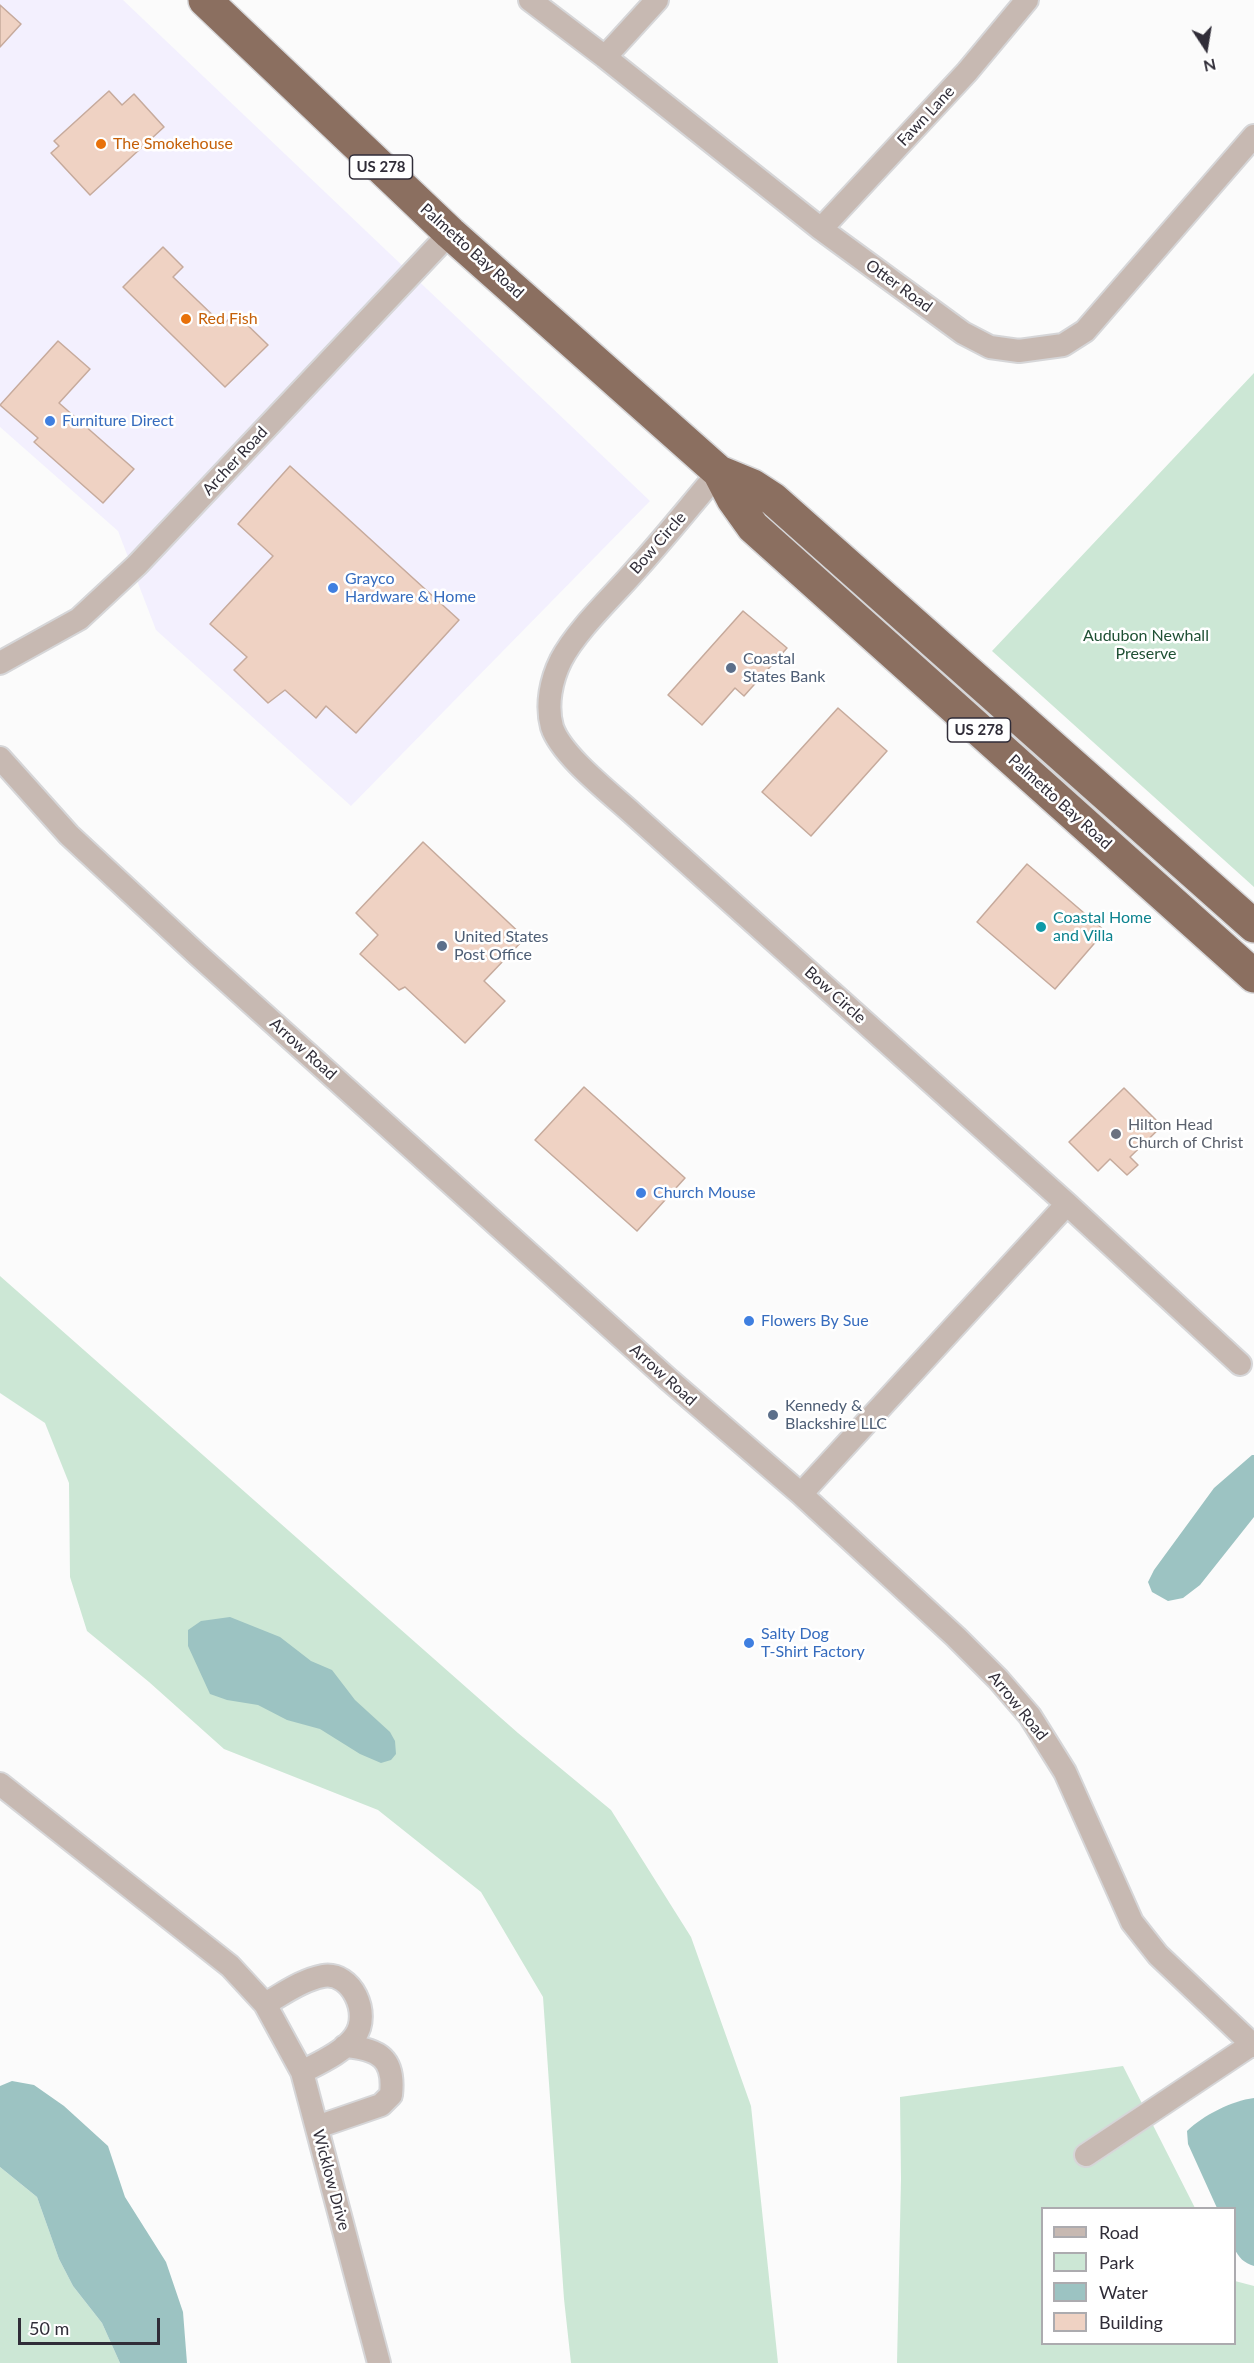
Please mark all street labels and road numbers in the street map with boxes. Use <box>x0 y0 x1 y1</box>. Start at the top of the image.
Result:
street label: Fawn Lane <box>893 82 959 150</box>
road number: US 278 <box>350 155 412 179</box>
street label: Palmetto Bay Road <box>416 200 528 302</box>
street label: Otter Road <box>862 255 936 317</box>
street label: Archer Road <box>198 423 272 499</box>
street label: Bow Circle <box>626 508 690 578</box>
road number: US 278 <box>948 718 1010 742</box>
street label: Palmetto Bay Road <box>1004 751 1116 853</box>
street label: Bow Circle <box>800 963 870 1027</box>
street label: Arrow Road <box>266 1014 340 1084</box>
street label: Arrow Road <box>626 1340 700 1410</box>
street label: Arrow Road <box>984 1668 1052 1744</box>
street label: Wicklow Drive <box>308 2127 354 2233</box>

